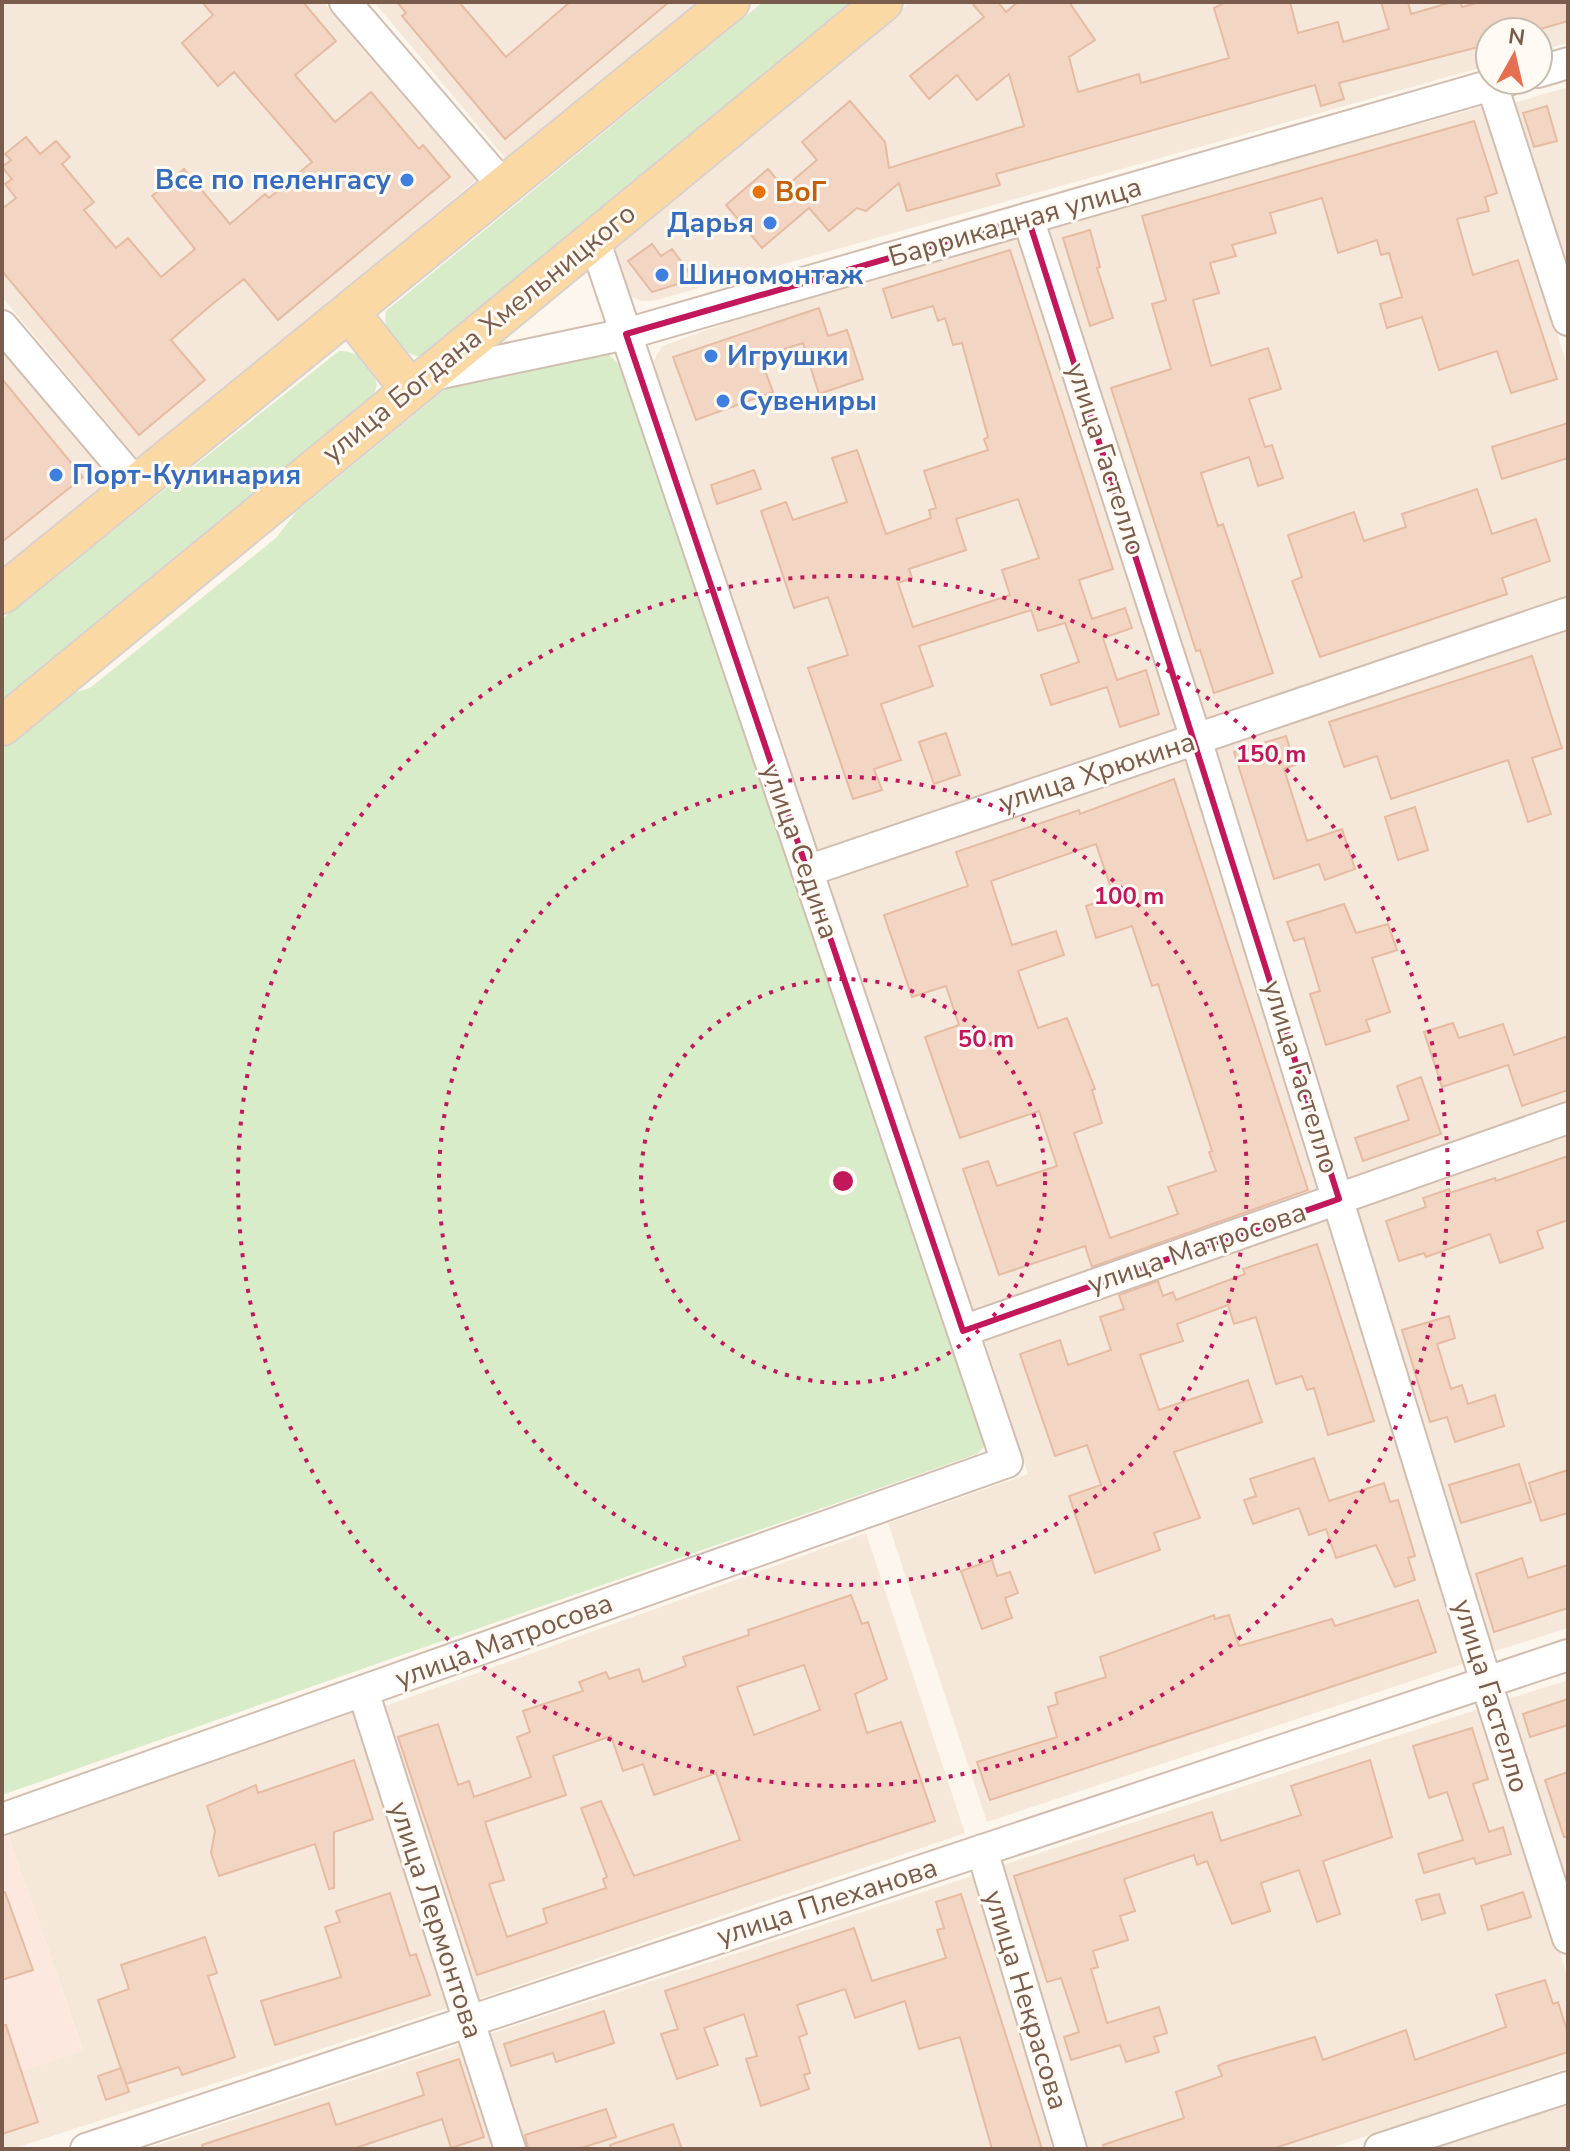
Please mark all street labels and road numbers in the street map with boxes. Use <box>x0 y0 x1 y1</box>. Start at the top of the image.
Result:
street label: Баррикадная улица <box>884 168 1146 276</box>
street label: улица Богдана Хмельницкого <box>314 194 644 472</box>
street label: улица Гастелло <box>1057 358 1155 560</box>
street label: улица Хрюкина <box>994 722 1200 822</box>
street label: улица Седина <box>752 758 848 944</box>
street label: улица Гастелло <box>1254 976 1348 1178</box>
street label: улица Матросова <box>1083 1193 1311 1303</box>
street label: улица Матросова <box>390 1584 618 1698</box>
street label: улица Гастелло <box>1444 1595 1538 1797</box>
street label: улица Лермонтова <box>380 1797 492 2043</box>
street label: улица Плеханова <box>712 1848 942 1956</box>
street label: улица Некрасова <box>975 1886 1077 2114</box>

